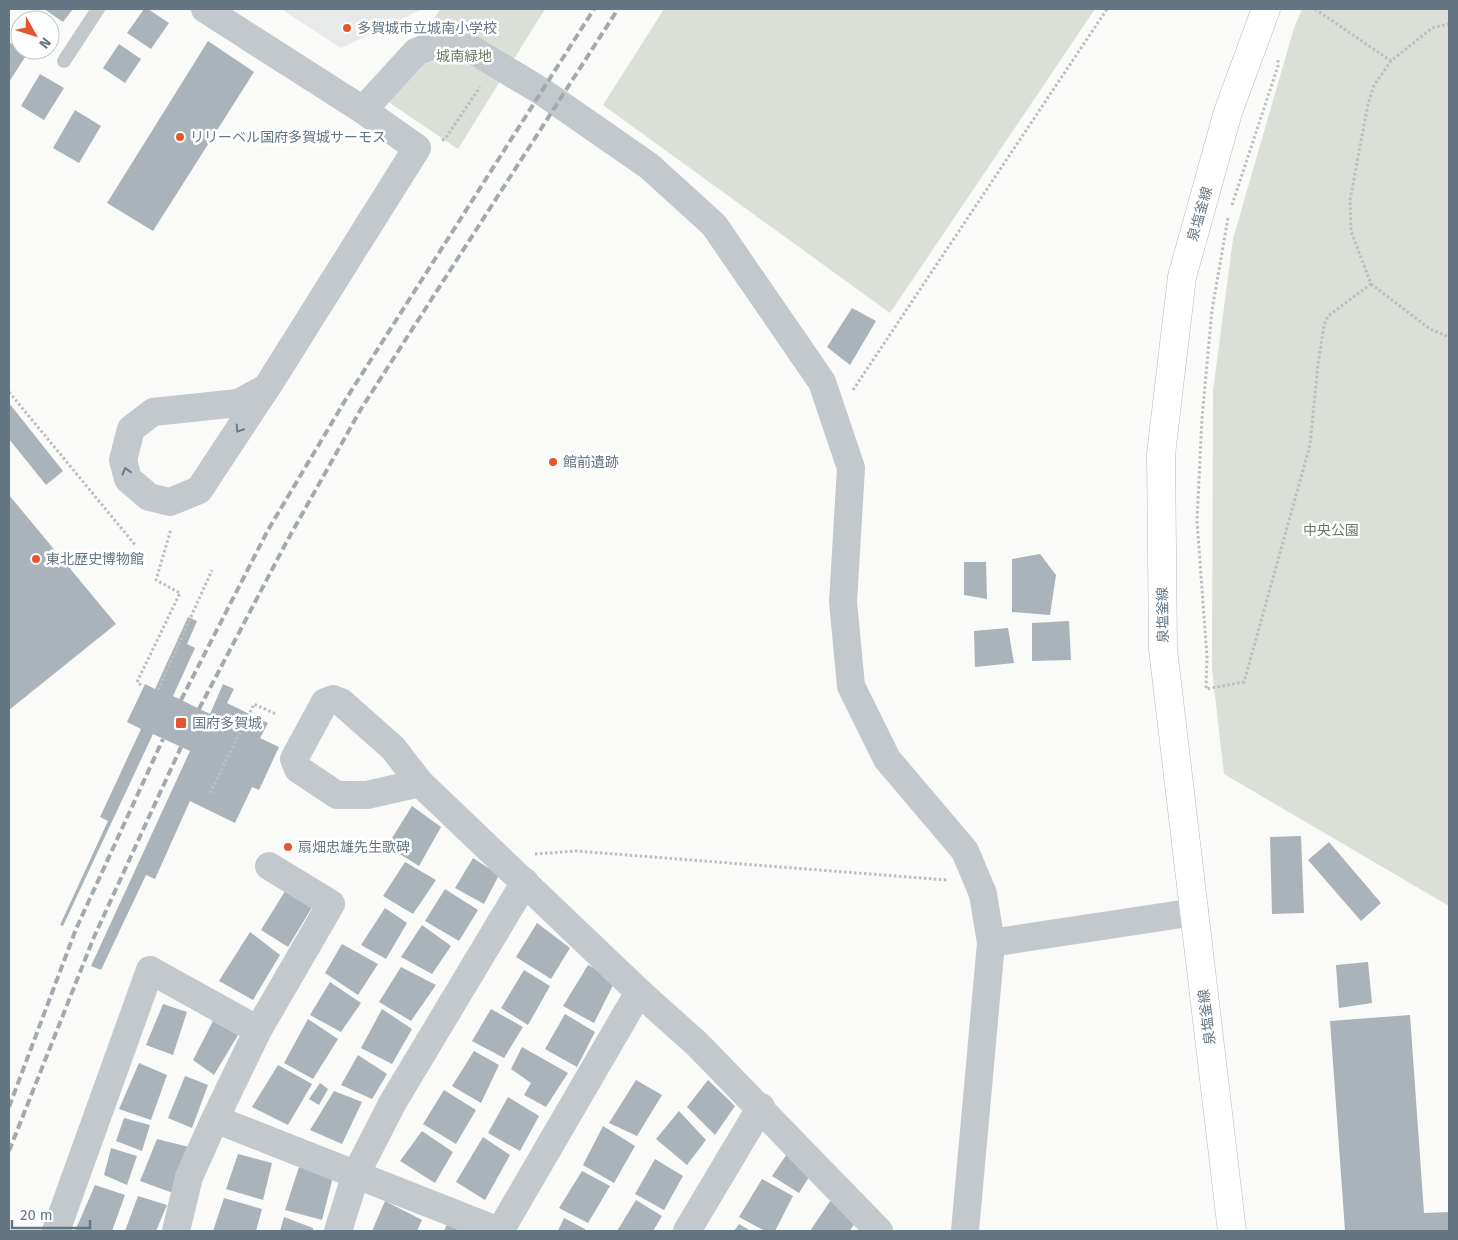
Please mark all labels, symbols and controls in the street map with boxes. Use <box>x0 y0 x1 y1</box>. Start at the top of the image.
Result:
north arrow <box>10 10 60 60</box>
place label: 多賀城市立城南小学校 <box>357 20 497 37</box>
marker: 多賀城市立城南小学校 <box>341 22 353 34</box>
text: N <box>35 34 54 52</box>
park label: 城南緑地 <box>436 48 492 65</box>
place label: リリーベル国府多賀城サーモス <box>190 129 386 146</box>
marker: リリーベル国府多賀城サーモス <box>174 131 186 143</box>
street label: 泉塩釜線 <box>1184 185 1216 243</box>
one-way arrow <box>236 424 245 433</box>
place label: 館前遺跡 <box>563 454 619 471</box>
marker: 館前遺跡 <box>547 456 559 468</box>
one-way arrow <box>121 467 131 475</box>
park label: 中央公園 <box>1303 522 1359 539</box>
place label: 東北歴史博物館 <box>46 551 144 568</box>
marker: 東北歴史博物館 <box>30 553 42 565</box>
street label: 泉塩釜線 <box>1154 587 1172 643</box>
place label: 国府多賀城 <box>192 715 262 732</box>
marker: 国府多賀城 <box>174 716 188 730</box>
place label: 扇畑忠雄先生歌碑 <box>298 839 410 856</box>
marker: 扇畑忠雄先生歌碑 <box>282 841 294 853</box>
street label: 泉塩釜線 <box>1195 988 1219 1046</box>
scale bar <box>12 1198 90 1230</box>
text: 20 m <box>20 1206 53 1224</box>

